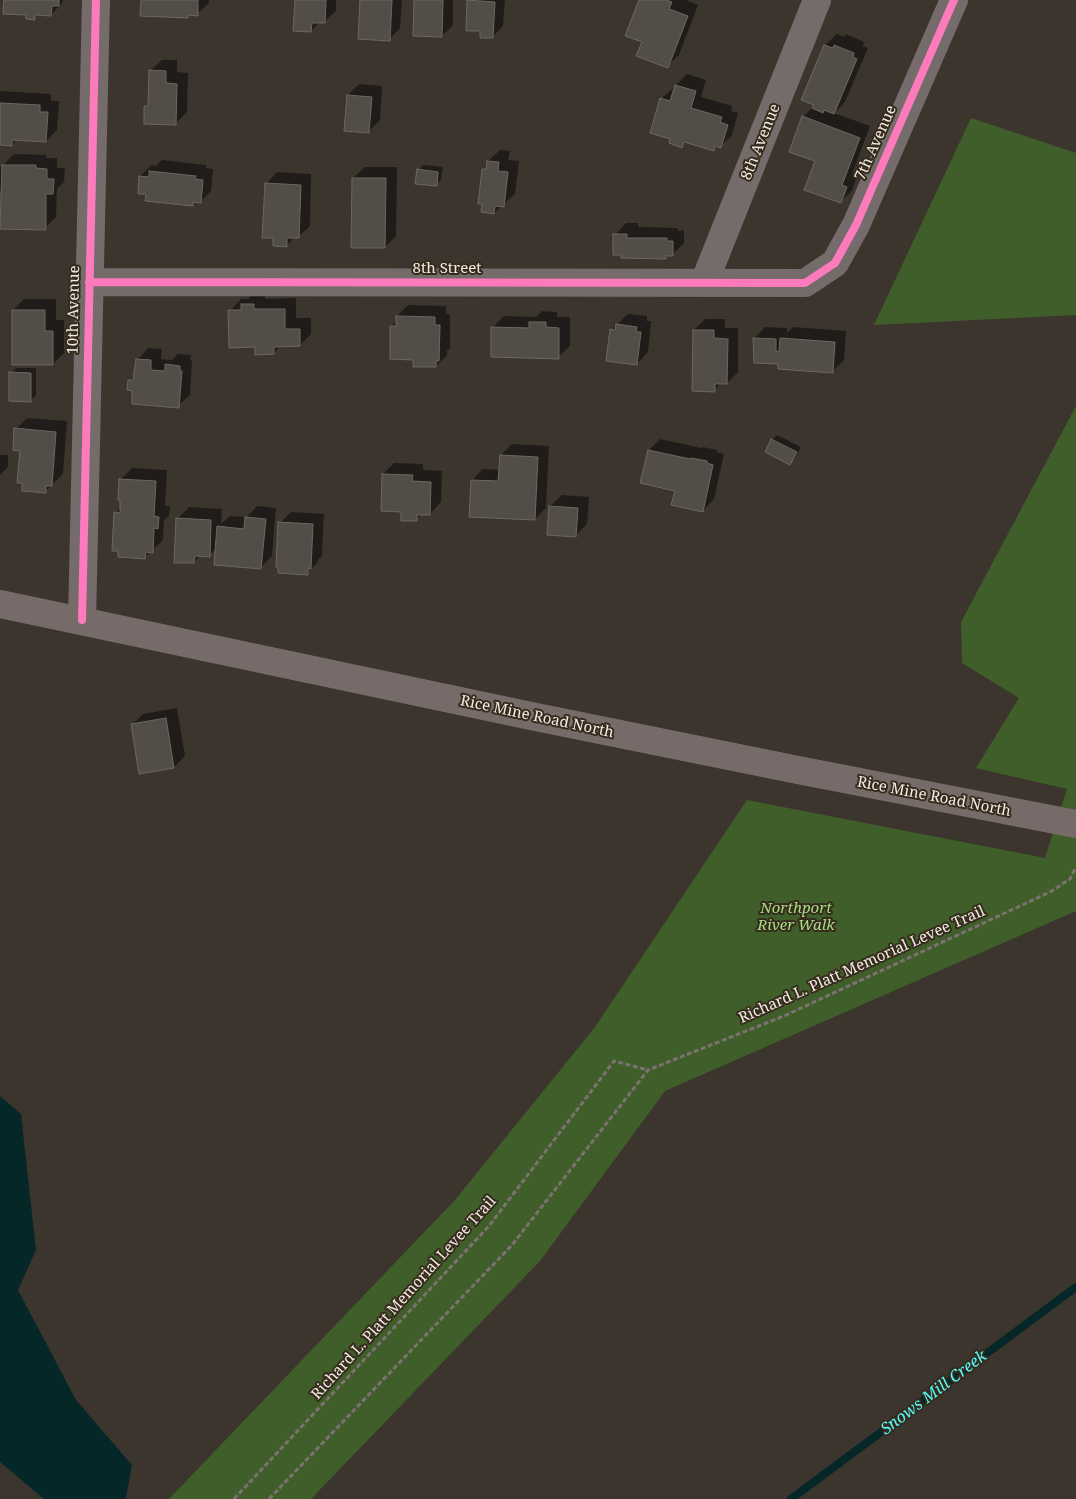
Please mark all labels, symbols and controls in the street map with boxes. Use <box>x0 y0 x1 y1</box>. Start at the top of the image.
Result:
street label: 8th Avenue <box>738 101 784 183</box>
street label: 7th Avenue <box>851 102 901 184</box>
street label: 8th Street <box>413 260 481 278</box>
street label: 10th Avenue <box>64 265 84 355</box>
street label: Rice Mine Road North <box>459 692 615 742</box>
street label: Rice Mine Road North <box>856 773 1012 821</box>
park label: Northport River Walk <box>757 900 835 935</box>
street label: Richard L. Platt Memorial Levee Trail <box>736 902 988 1028</box>
street label: Richard L. Platt Memorial Levee Trail <box>308 1193 500 1403</box>
water label: Snows Mill Creek <box>877 1347 991 1439</box>

